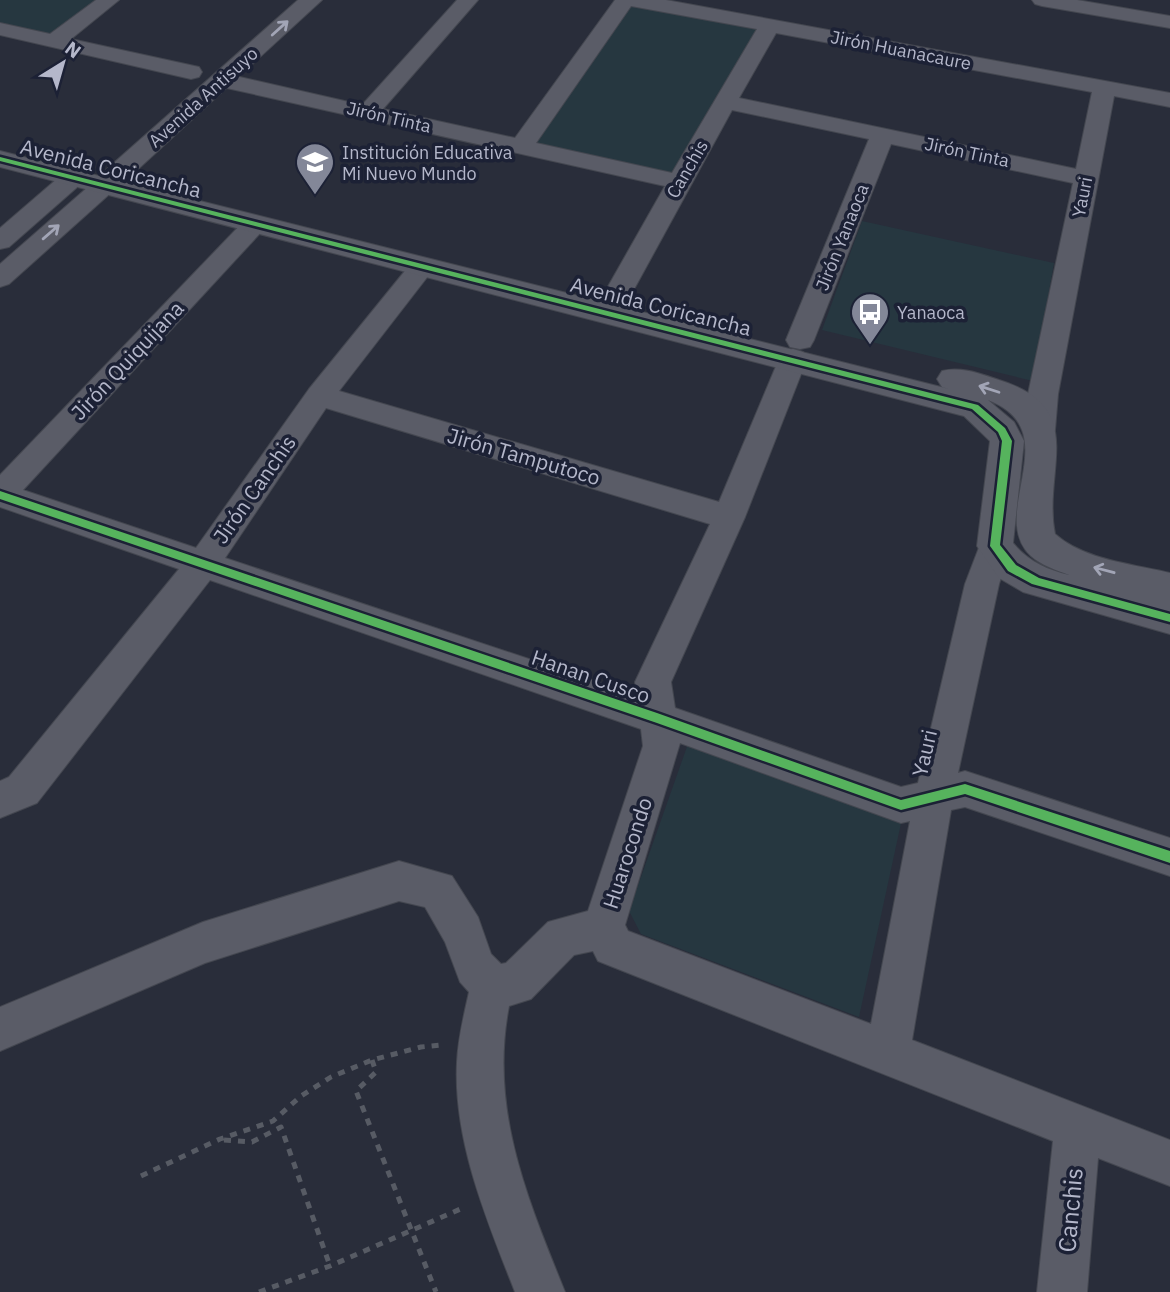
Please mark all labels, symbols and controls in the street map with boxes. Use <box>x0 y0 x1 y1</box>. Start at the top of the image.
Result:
one-way arrow <box>271 19 288 36</box>
street label: Jirón Huanacaure <box>829 25 973 75</box>
north arrow <box>28 28 98 98</box>
text: N <box>61 36 86 63</box>
street label: Avenida Antisuyo <box>144 42 262 152</box>
street label: Jirón Tinta <box>345 96 434 138</box>
street label: Avenida Coricancha <box>18 132 204 204</box>
street label: Jirón Tinta <box>923 132 1012 172</box>
street label: Canchis <box>661 136 713 202</box>
school or university icon: Institución Educativa Mi Nuevo Mundo <box>294 141 336 196</box>
place label: Institución Educativa Mi Nuevo Mundo <box>342 141 513 185</box>
street label: Yauri <box>1067 175 1097 219</box>
street label: Jirón Yanaoca <box>810 180 874 294</box>
one-way arrow <box>42 224 60 240</box>
street label: Avenida Coricancha <box>568 270 754 342</box>
bus stop icon: Yanaoca <box>849 291 891 346</box>
street label: Jirón Quiquijana <box>65 294 189 426</box>
place label: Yanaoca <box>897 301 965 324</box>
one-way arrow <box>979 382 1001 394</box>
street label: Jirón Tamputoco <box>444 421 604 491</box>
street label: Jirón Canchis <box>206 429 302 549</box>
one-way arrow <box>1093 563 1116 576</box>
street label: Hanan Cusco <box>528 643 654 709</box>
street label: Yauri <box>905 727 943 779</box>
street label: Huarocondo <box>596 794 658 912</box>
street label: Canchis <box>1050 1166 1090 1254</box>

